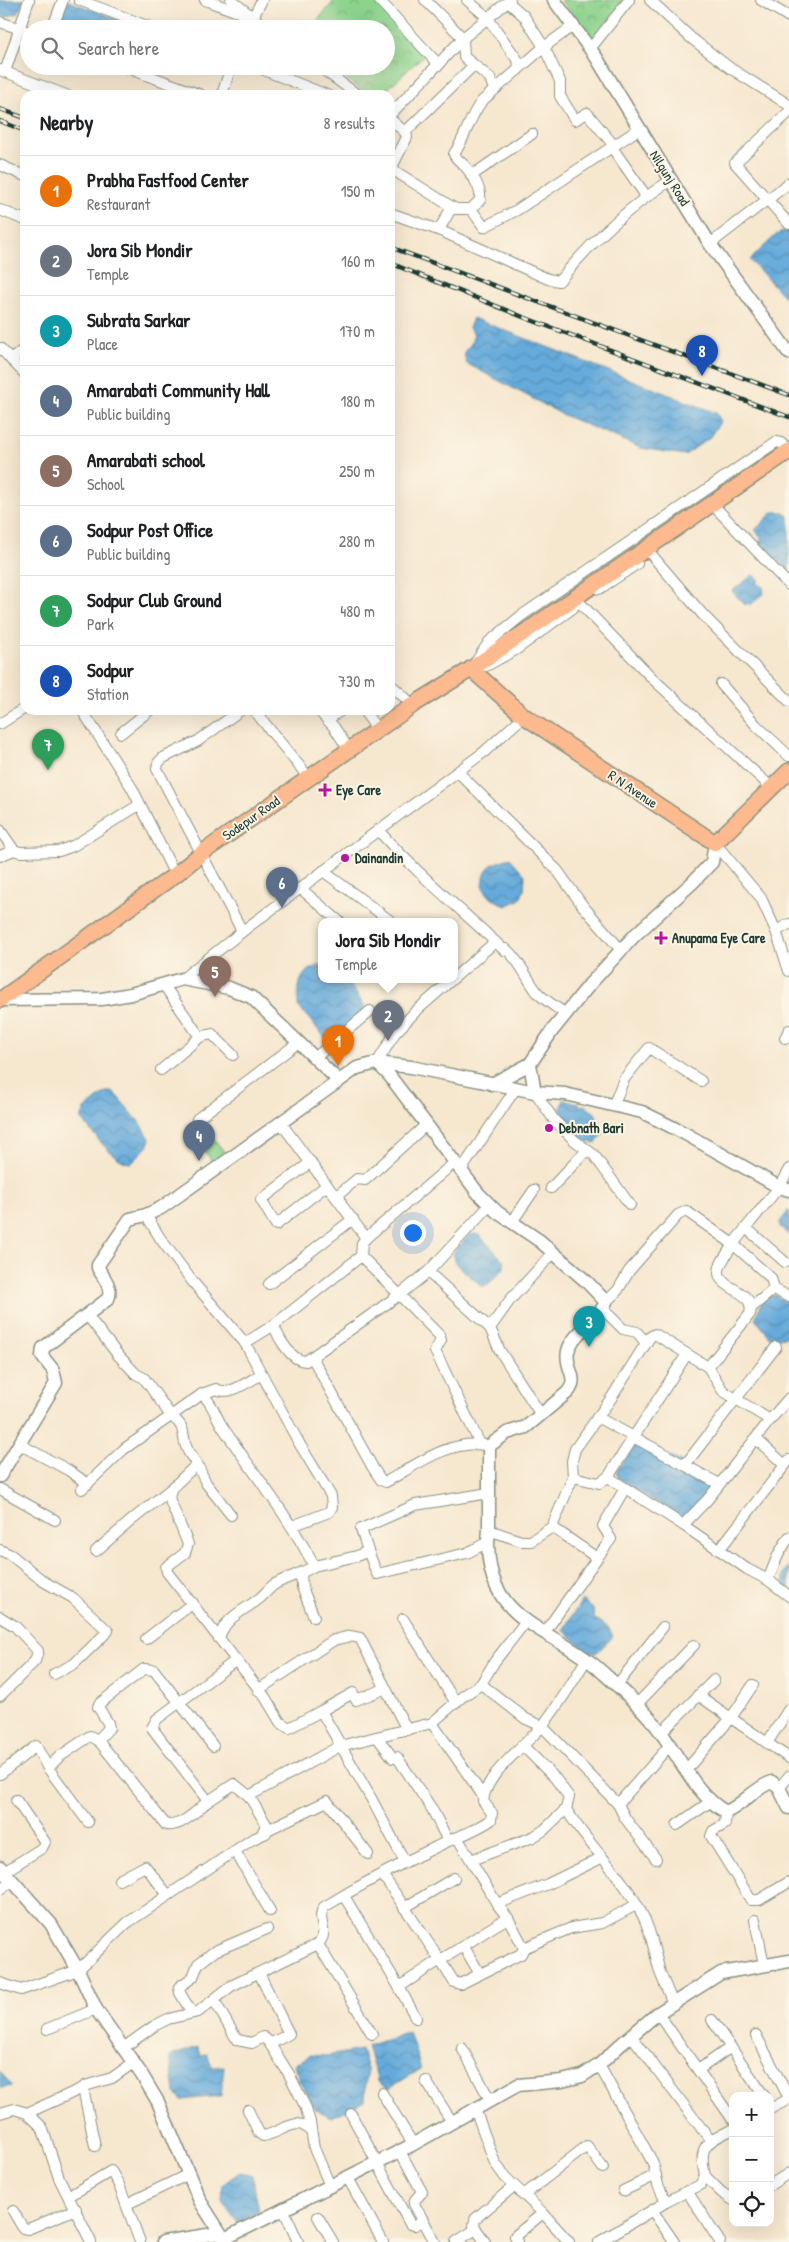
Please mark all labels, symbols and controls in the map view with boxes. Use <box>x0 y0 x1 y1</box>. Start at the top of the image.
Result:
search box <box>20 20 395 75</box>
icon: search <box>38 34 66 62</box>
text: Search here <box>78 35 159 61</box>
text: Nearby <box>40 108 93 137</box>
text: 8 results <box>323 112 375 134</box>
street label: Nilgunj Road <box>645 146 695 210</box>
text: Prabha Fastfood Center <box>87 167 249 193</box>
text: 1 <box>53 180 59 202</box>
text: 150 m <box>341 180 375 202</box>
text: Restaurant <box>87 193 150 215</box>
text: Jora Sib Mondir <box>87 237 193 263</box>
text: 2 <box>52 250 60 272</box>
text: 160 m <box>341 250 375 272</box>
text: Temple <box>87 263 129 285</box>
text: Subrata Sarkar <box>87 307 190 333</box>
text: 3 <box>52 320 60 342</box>
text: 170 m <box>340 320 375 342</box>
text: Place <box>87 333 118 355</box>
pin: 8 <box>686 335 718 376</box>
text: Amarabati Community Hall <box>87 377 270 403</box>
text: 4 <box>53 390 59 412</box>
text: 180 m <box>341 390 375 412</box>
text: Public building <box>87 403 170 425</box>
text: Amarabati school <box>87 447 205 473</box>
text: 5 <box>53 460 59 482</box>
text: 250 m <box>339 460 375 482</box>
text: School <box>87 473 124 495</box>
text: Sodpur Post Office <box>87 517 213 543</box>
text: 6 <box>53 530 59 552</box>
text: 280 m <box>339 530 375 552</box>
text: Public building <box>87 543 170 565</box>
text: Sodpur Club Ground <box>87 587 221 613</box>
text: 7 <box>52 600 60 622</box>
text: 480 m <box>340 600 375 622</box>
text: Park <box>87 613 114 635</box>
text: Sodpur <box>87 657 134 683</box>
text: 8 <box>53 670 59 692</box>
text: 730 m <box>338 670 375 692</box>
text: Station <box>87 683 129 705</box>
pin: 7 <box>32 729 64 770</box>
street label: R N Avenue <box>605 765 662 812</box>
place label: Eye Care <box>336 780 381 801</box>
marker: Eye Care <box>318 783 332 797</box>
street label: Sodepur Road <box>218 791 284 845</box>
place label: Dainandin <box>355 848 403 867</box>
marker: Dainandin <box>339 852 351 864</box>
pin: 6 <box>266 867 298 908</box>
popup <box>318 918 458 983</box>
text: Jora Sib Mondir <box>335 927 441 953</box>
place label: Anupama Eye Care <box>672 928 766 949</box>
marker: Anupama Eye Care <box>654 931 668 945</box>
text: Temple <box>335 953 377 975</box>
pin: 5 <box>199 956 231 997</box>
pin: 2 <box>372 1000 404 1041</box>
pin: 1 <box>322 1025 354 1066</box>
place label: Debnath Bari <box>559 1118 624 1137</box>
pin: 4 <box>183 1120 215 1161</box>
marker: Debnath Bari <box>543 1122 555 1134</box>
your location <box>400 1220 426 1246</box>
pin: 3 <box>573 1306 605 1347</box>
map controls <box>729 2092 774 2227</box>
button: + <box>729 2092 774 2137</box>
button: − <box>729 2137 774 2182</box>
button: locate <box>729 2182 774 2227</box>

